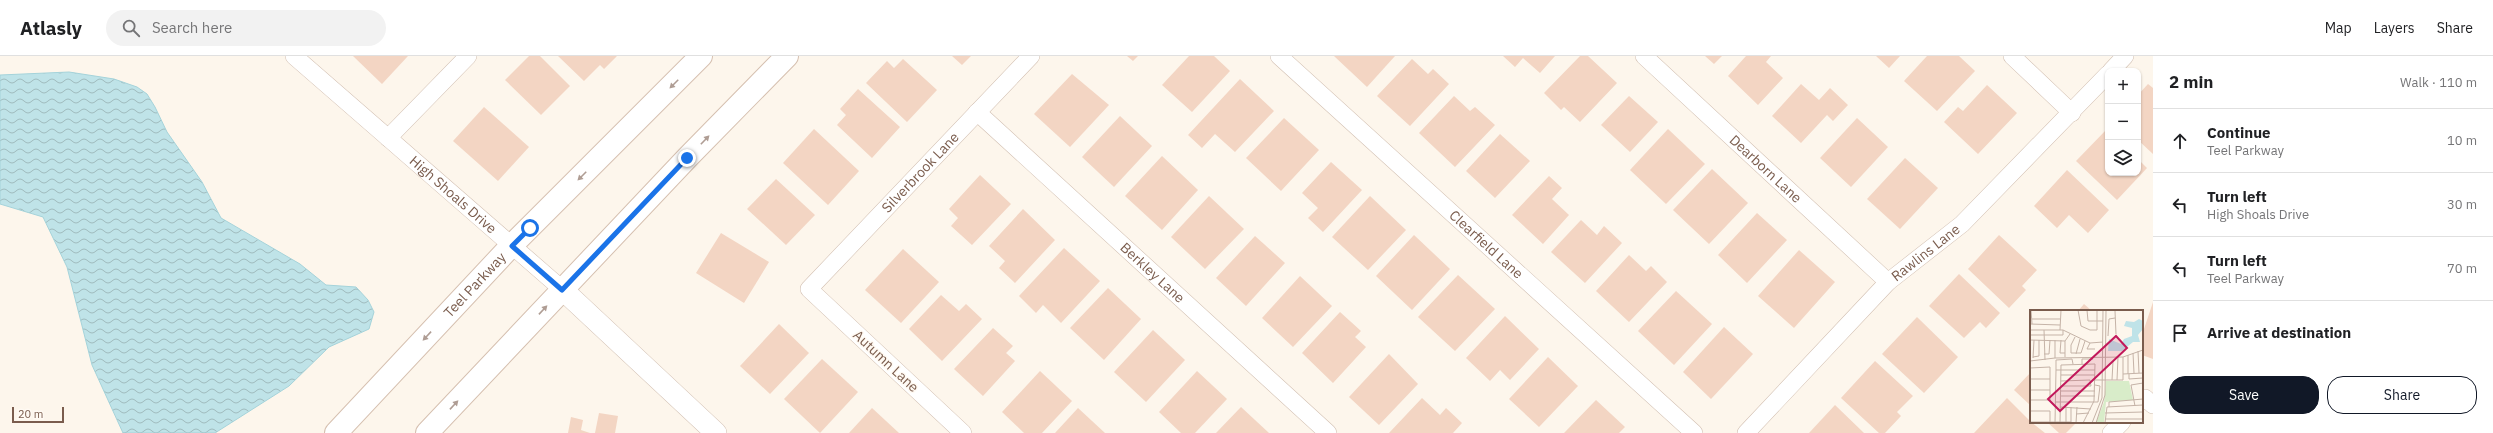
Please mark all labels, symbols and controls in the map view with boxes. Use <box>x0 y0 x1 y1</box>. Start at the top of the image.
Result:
search box <box>106 10 386 46</box>
text: Atlasly <box>20 16 82 40</box>
icon: search <box>120 17 142 39</box>
text: Search here <box>152 18 232 37</box>
text: Map <box>2325 19 2352 37</box>
text: Layers <box>2374 19 2415 37</box>
text: Share <box>2437 19 2473 37</box>
map controls <box>2105 68 2141 176</box>
button: + <box>2105 68 2141 104</box>
text: 2 min <box>2169 71 2213 93</box>
text: Walk · 110 m <box>2400 74 2477 91</box>
one-way arrow <box>669 79 679 89</box>
button: − <box>2105 104 2141 140</box>
text: Continue <box>2207 123 2271 142</box>
street label: Silverbrook Lane <box>878 128 963 216</box>
icon: ahead <box>2169 130 2191 152</box>
street label: Dearborn Lane <box>1726 131 1806 207</box>
text: 10 m <box>2447 132 2477 149</box>
one-way arrow <box>700 135 710 145</box>
button: layers <box>2105 140 2141 176</box>
text: Teel Parkway <box>2207 142 2284 159</box>
route end <box>678 149 696 167</box>
street label: High Shoals Drive <box>406 152 501 238</box>
one-way arrow <box>577 171 587 181</box>
text: Turn left <box>2207 187 2267 206</box>
icon: left <box>2169 194 2191 216</box>
text: 30 m <box>2447 196 2477 213</box>
street label: Clearfield Lane <box>1445 206 1527 283</box>
text: High Shoals Drive <box>2207 206 2309 223</box>
route start <box>521 219 539 237</box>
street label: Rawlins Lane <box>1888 220 1964 285</box>
street label: Berkley Lane <box>1117 239 1189 307</box>
street label: Teel Parkway <box>440 248 510 321</box>
text: Turn left <box>2207 251 2267 270</box>
icon: left <box>2169 258 2191 280</box>
text: 70 m <box>2447 260 2477 277</box>
text: Teel Parkway <box>2207 270 2284 287</box>
one-way arrow <box>538 305 548 315</box>
inset map <box>2030 310 2143 423</box>
icon: arrive <box>2169 322 2191 344</box>
text: Arrive at destination <box>2207 323 2351 342</box>
street label: Autumn Lane <box>849 326 923 396</box>
one-way arrow <box>423 331 432 341</box>
button: Save <box>2169 376 2319 414</box>
button: Share <box>2327 376 2477 414</box>
one-way arrow <box>449 400 458 410</box>
scale bar <box>12 405 64 424</box>
text: 20 m <box>18 407 43 421</box>

